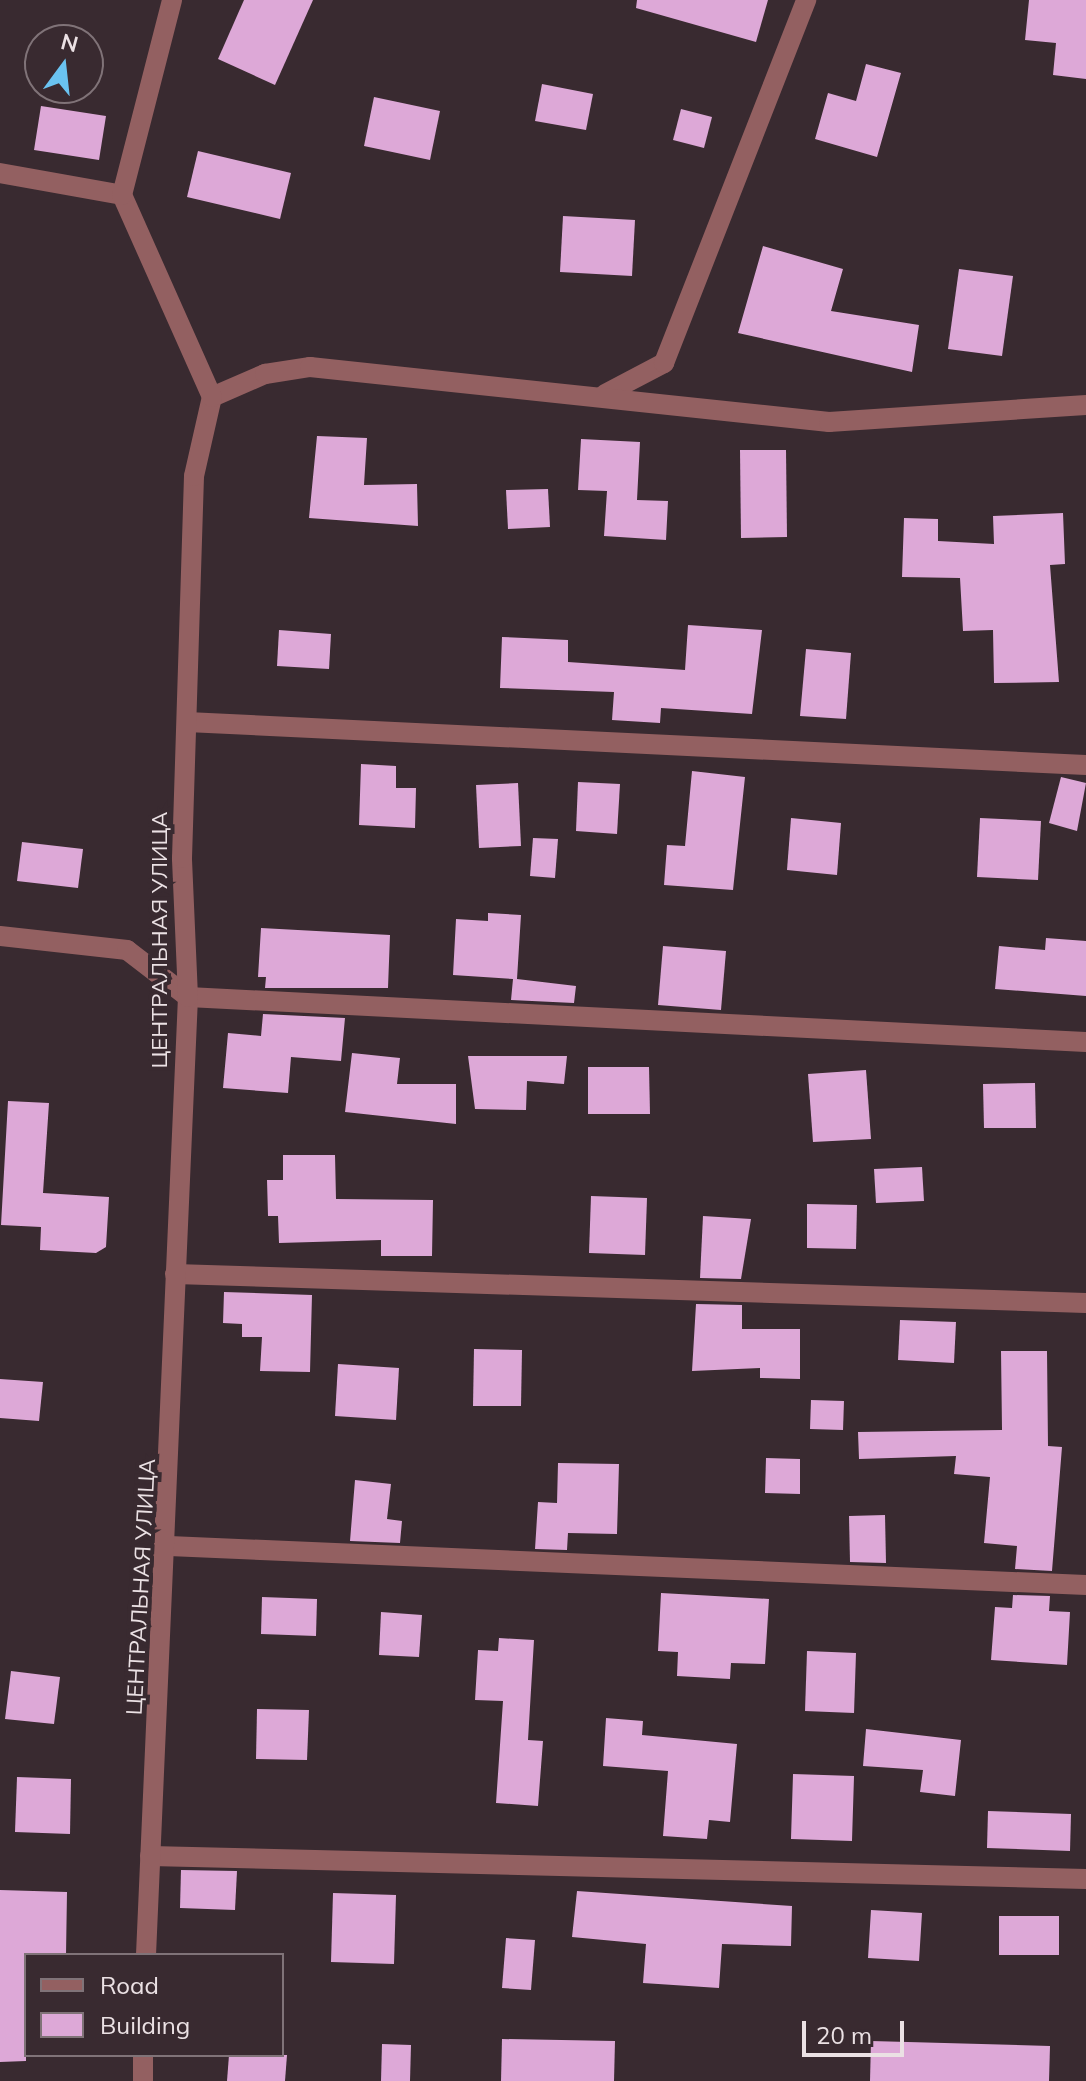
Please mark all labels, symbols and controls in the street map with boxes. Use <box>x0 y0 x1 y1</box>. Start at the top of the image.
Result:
north arrow <box>24 24 104 104</box>
text: N <box>58 27 81 58</box>
street label: ЦЕНТРАЛЬНАЯ УЛИЦА <box>147 812 173 1068</box>
street label: ЦЕНТРАЛЬНАЯ УЛИЦА <box>121 1458 161 1716</box>
legend <box>24 1953 284 2057</box>
text: Road <box>100 1970 159 2000</box>
scale bar <box>806 2005 908 2055</box>
text: Building <box>100 2010 190 2040</box>
text: 20 m <box>816 2020 872 2050</box>

